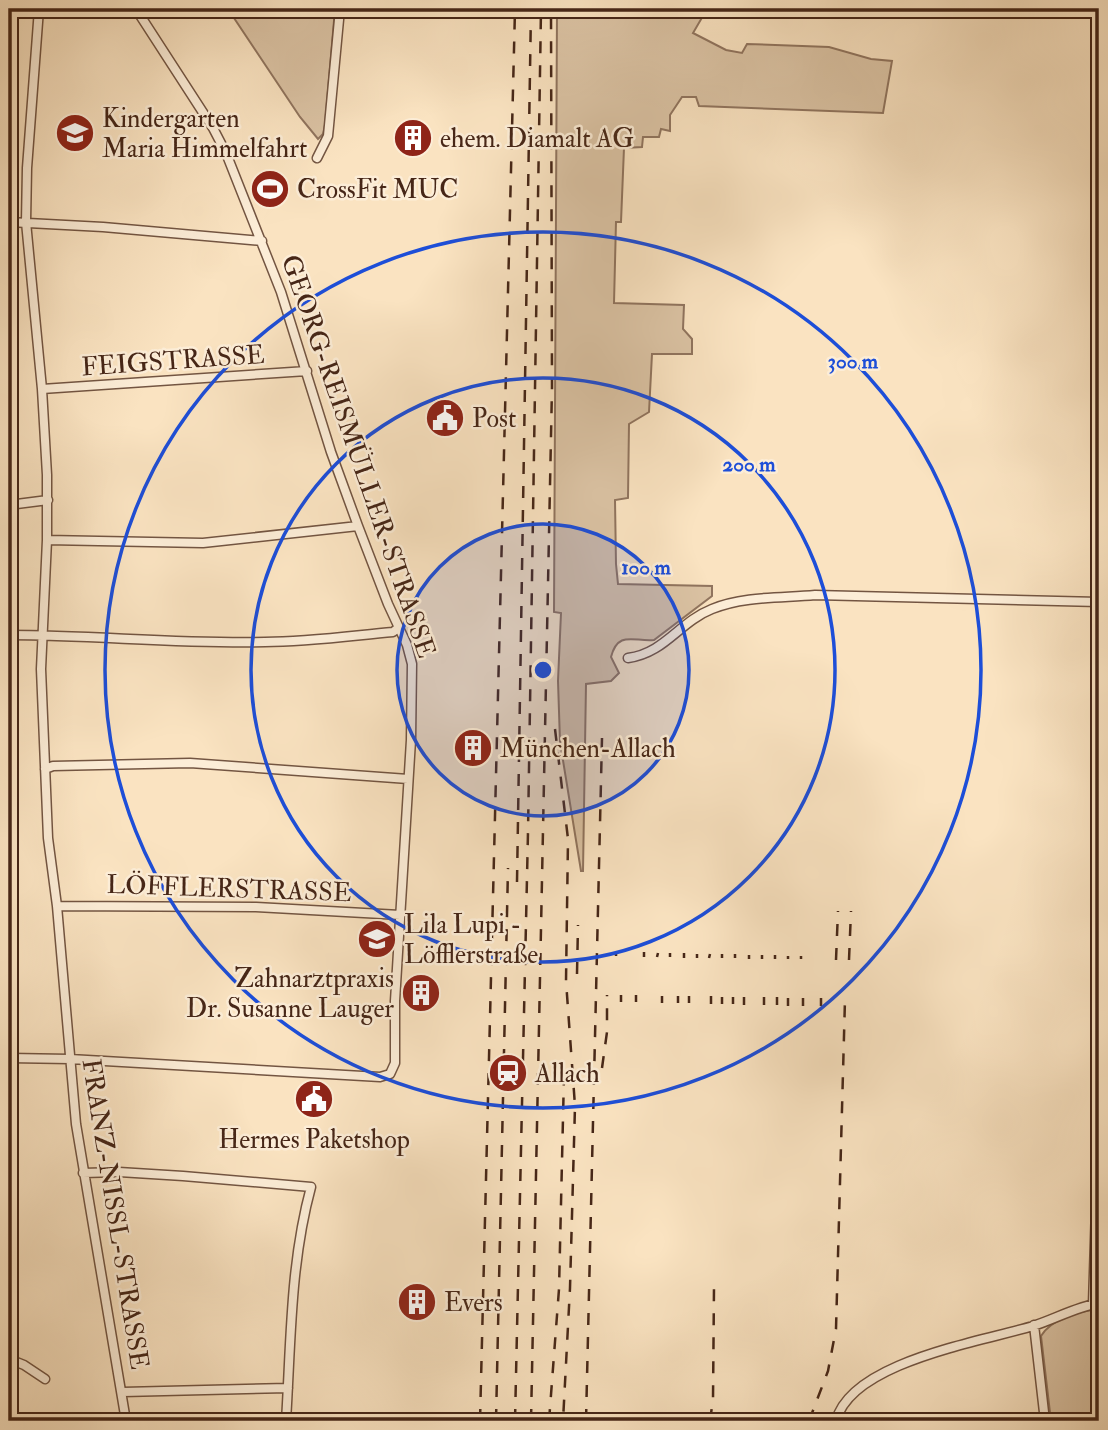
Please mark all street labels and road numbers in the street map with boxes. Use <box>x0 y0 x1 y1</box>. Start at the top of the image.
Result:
street label: GEORG-REISMÜLLER-STRASSE <box>274 250 443 662</box>
street label: FEIGSTRASSE <box>80 339 266 383</box>
street label: LÖFFLERSTRASSE <box>106 868 352 909</box>
street label: FRANZ-NISSL-STRASSE <box>75 1056 155 1372</box>

